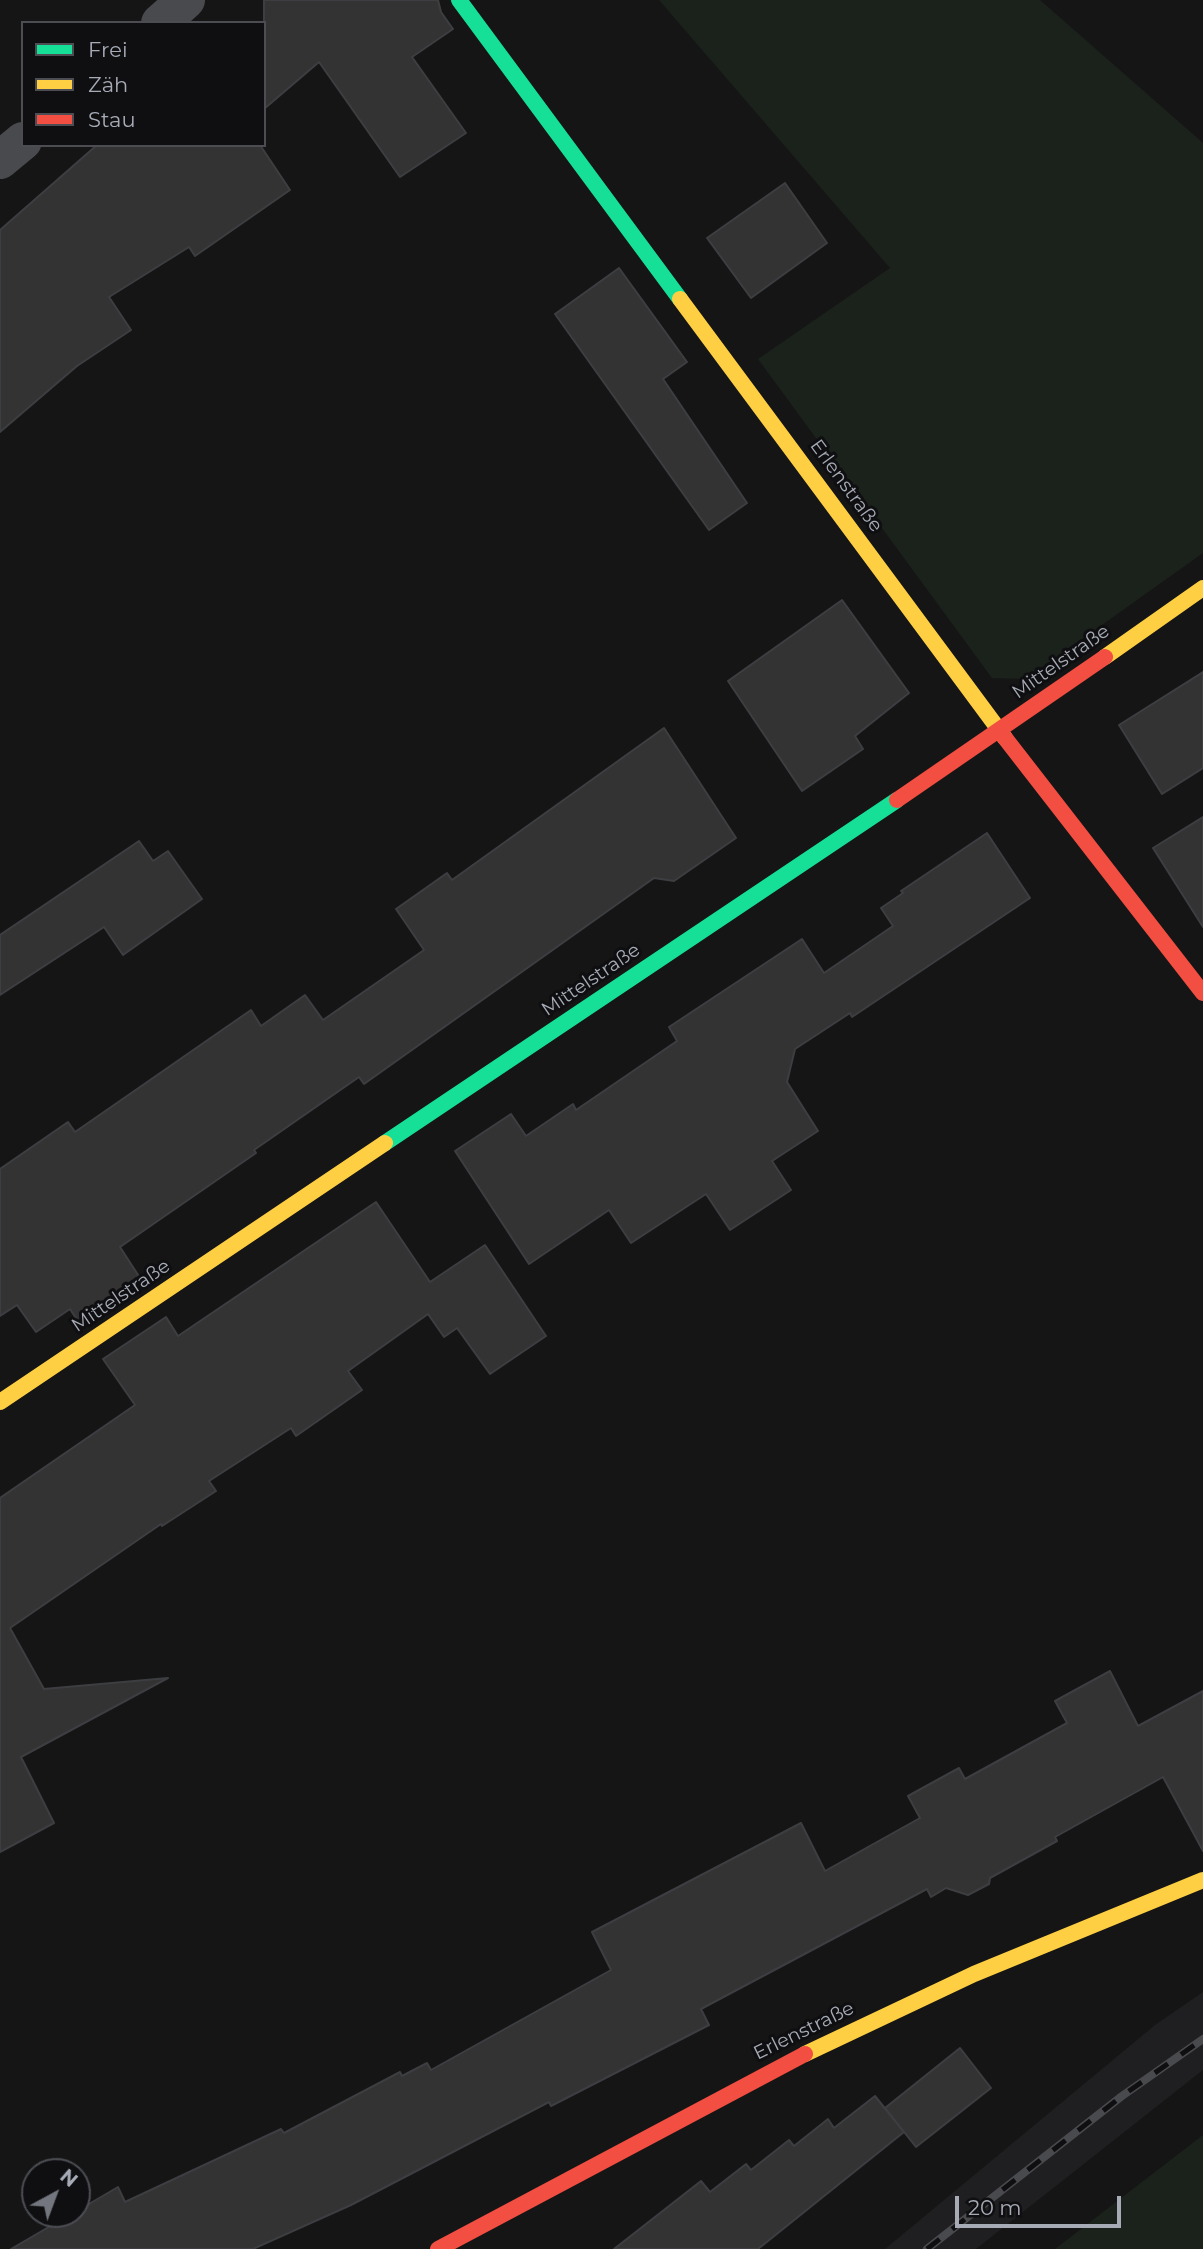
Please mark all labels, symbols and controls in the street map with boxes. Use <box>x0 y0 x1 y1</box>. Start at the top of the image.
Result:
legend <box>21 21 266 147</box>
text: Frei <box>88 37 128 62</box>
text: Zäh <box>88 72 128 97</box>
text: Stau <box>88 107 136 132</box>
street label: Erlenstraße <box>805 435 887 537</box>
street label: Mittelstraße <box>1008 620 1114 704</box>
street label: Mittelstraße <box>537 939 645 1021</box>
street label: Mittelstraße <box>67 1255 175 1337</box>
street label: Erlenstraße <box>750 1997 858 2065</box>
north arrow <box>21 2158 91 2228</box>
text: N <box>55 2165 82 2192</box>
scale bar <box>958 2182 1124 2226</box>
text: 20 m <box>968 2195 1022 2220</box>

